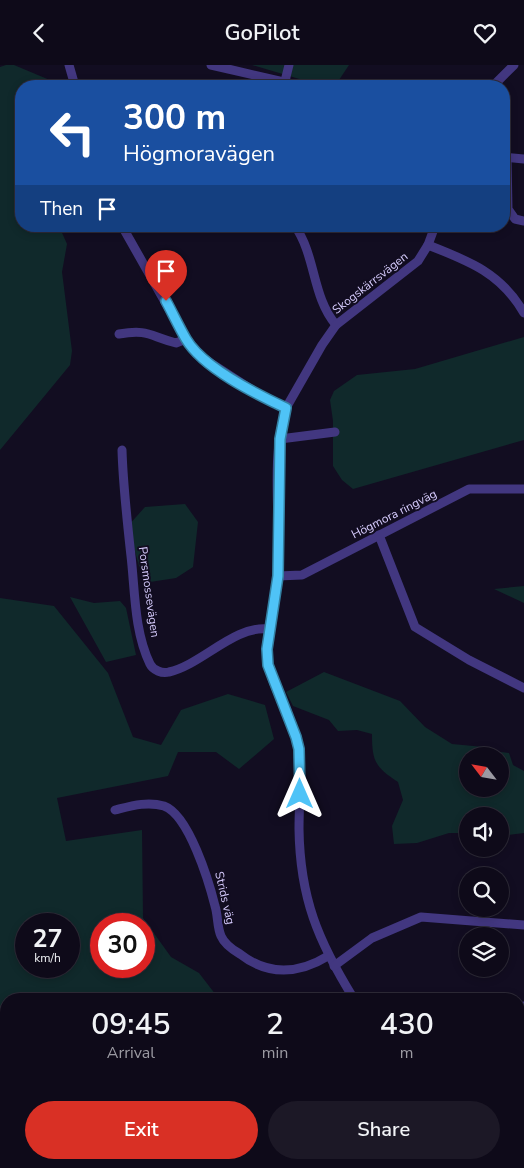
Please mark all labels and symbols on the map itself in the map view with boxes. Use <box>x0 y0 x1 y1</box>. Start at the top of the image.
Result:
street label: Skogskärrsvägen <box>329 248 411 318</box>
pin <box>145 250 187 301</box>
street label: Högmora ringväg <box>349 486 439 542</box>
street label: Porsmossevägen <box>135 546 163 638</box>
north arrow <box>459 747 509 797</box>
position arrow <box>273 767 325 819</box>
street label: Strids väg <box>211 870 239 926</box>
speed limit sign: 30 <box>90 913 155 978</box>

